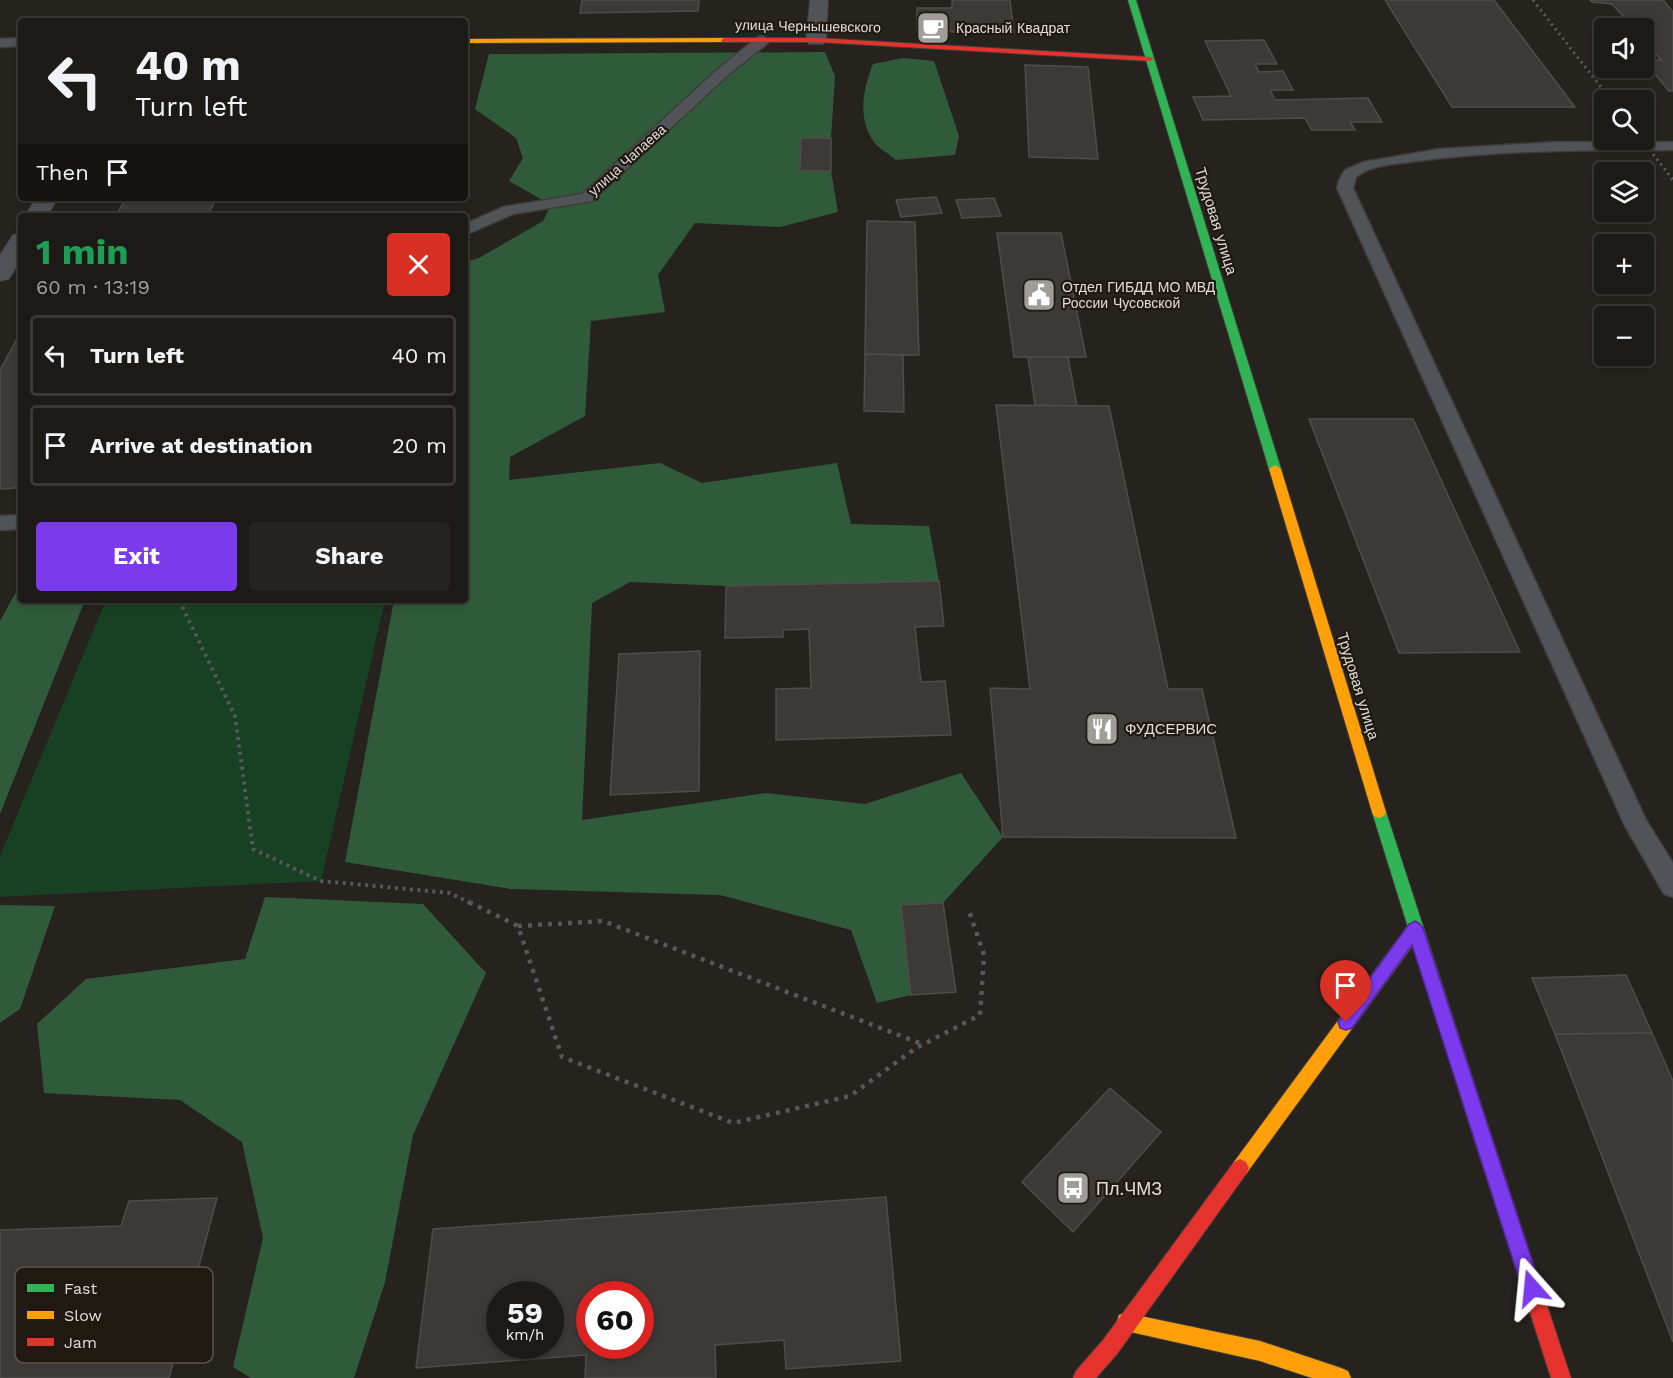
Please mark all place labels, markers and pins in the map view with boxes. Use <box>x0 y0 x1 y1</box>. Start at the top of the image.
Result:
cafe icon: Красный Квадрат <box>915 10 951 46</box>
place label: Красный Квадрат <box>956 20 1071 36</box>
public building icon: Отдел ГИБДД МО МВД России Чусовской <box>1021 277 1057 313</box>
place label: Отдел ГИБДД МО МВД России Чусовской <box>1062 279 1216 311</box>
restaurant icon: ФУДСЕРВИС <box>1084 711 1120 747</box>
place label: ФУДСЕРВИС <box>1125 720 1217 738</box>
pin <box>1320 960 1371 1022</box>
bus stop icon: Пл.ЧМЗ <box>1055 1170 1091 1206</box>
place label: Пл.ЧМЗ <box>1096 1178 1162 1199</box>

